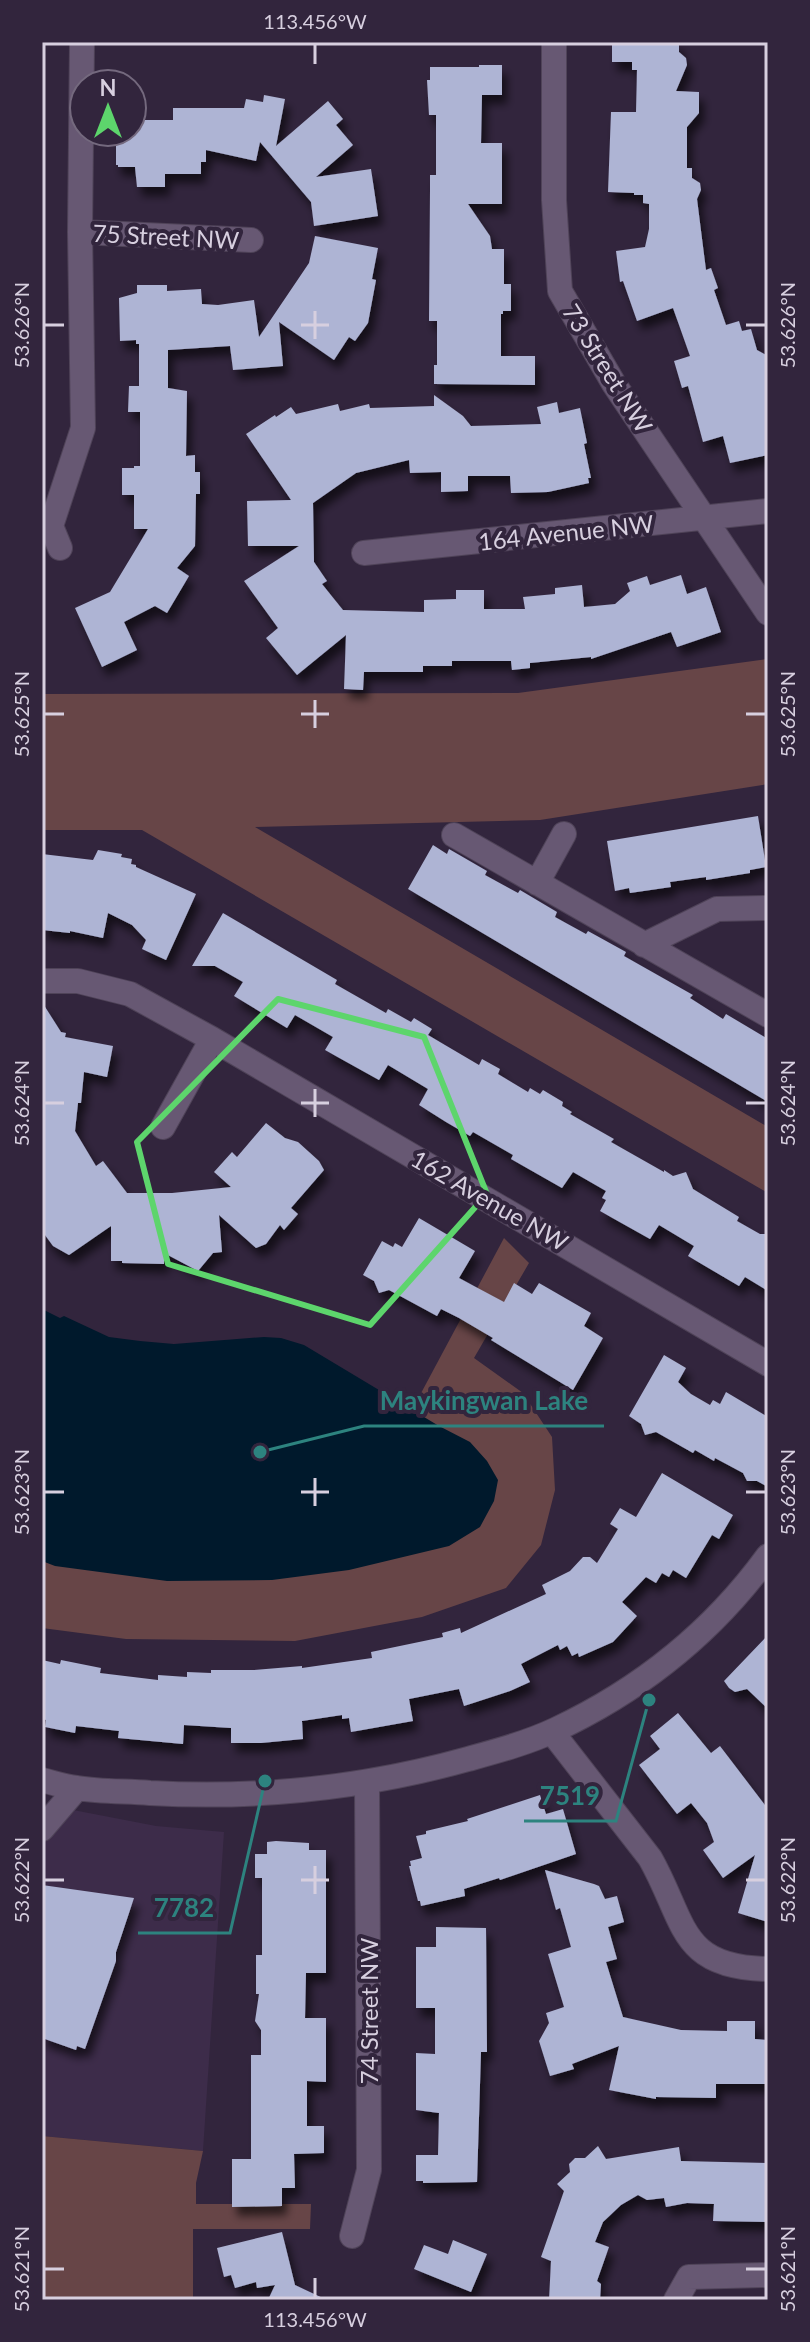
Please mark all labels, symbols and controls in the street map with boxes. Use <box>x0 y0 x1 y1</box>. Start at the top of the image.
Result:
text: 113.456°W <box>263 9 367 33</box>
north arrow <box>68 68 148 148</box>
text: N <box>100 74 116 101</box>
street label: 75 Street NW <box>92 218 240 254</box>
text: 53.626°N <box>9 282 33 368</box>
text: 53.626°N <box>775 282 799 368</box>
street label: 73 Street NW <box>557 298 659 438</box>
street label: 164 Avenue NW <box>477 508 655 556</box>
text: 53.625°N <box>9 671 33 757</box>
text: 53.625°N <box>775 671 799 757</box>
text: 53.624°N <box>9 1060 33 1146</box>
text: 53.624°N <box>775 1060 799 1146</box>
street label: 162 Avenue NW <box>407 1143 574 1257</box>
callout: Maykingwan Lake <box>364 1376 604 1426</box>
text: Maykingwan Lake <box>380 1384 588 1416</box>
text: 53.623°N <box>9 1449 33 1535</box>
text: 53.623°N <box>775 1449 799 1535</box>
callout: 7519 <box>524 1771 616 1821</box>
text: 7519 <box>540 1779 600 1811</box>
text: 53.622°N <box>9 1837 33 1923</box>
text: 53.622°N <box>775 1837 799 1923</box>
callout: 7782 <box>138 1883 230 1933</box>
text: 7782 <box>154 1891 214 1923</box>
street label: 74 Street NW <box>354 1938 383 2084</box>
text: 53.621°N <box>9 2226 33 2312</box>
text: 53.621°N <box>775 2226 799 2312</box>
text: 113.456°W <box>263 2307 367 2331</box>

